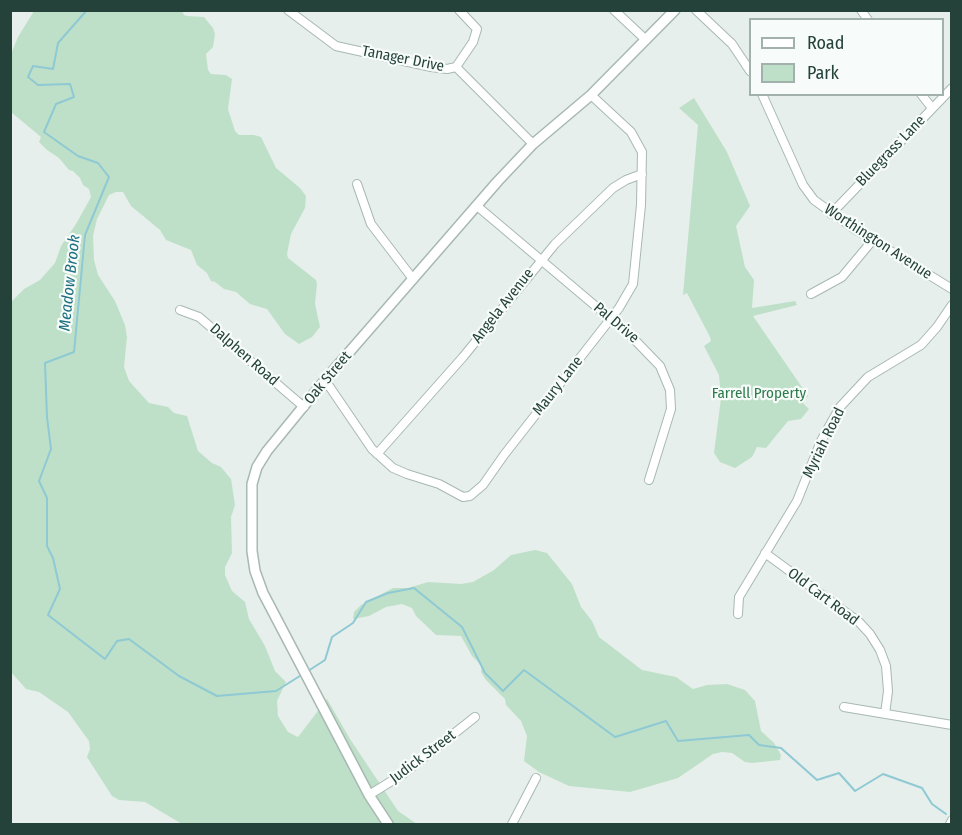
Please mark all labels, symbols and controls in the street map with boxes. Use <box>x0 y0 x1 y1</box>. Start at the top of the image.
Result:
legend <box>749 18 944 96</box>
text: Road <box>807 32 844 54</box>
street label: Tanager Drive <box>360 42 446 76</box>
text: Park <box>807 62 839 84</box>
street label: Bluegrass Lane <box>853 112 929 190</box>
street label: Worthington Avenue <box>821 200 935 284</box>
water label: Meadow Brook <box>55 234 85 332</box>
street label: Angela Avenue <box>468 265 538 347</box>
street label: Pal Drive <box>590 299 642 347</box>
street label: Dalphen Road <box>206 320 282 390</box>
street label: Oak Street <box>301 348 355 408</box>
street label: Maury Lane <box>529 353 587 419</box>
park label: Farrell Property <box>712 385 806 403</box>
street label: Myriah Road <box>799 405 849 481</box>
street label: Old Cart Road <box>784 564 862 630</box>
street label: Judick Street <box>387 726 459 788</box>

